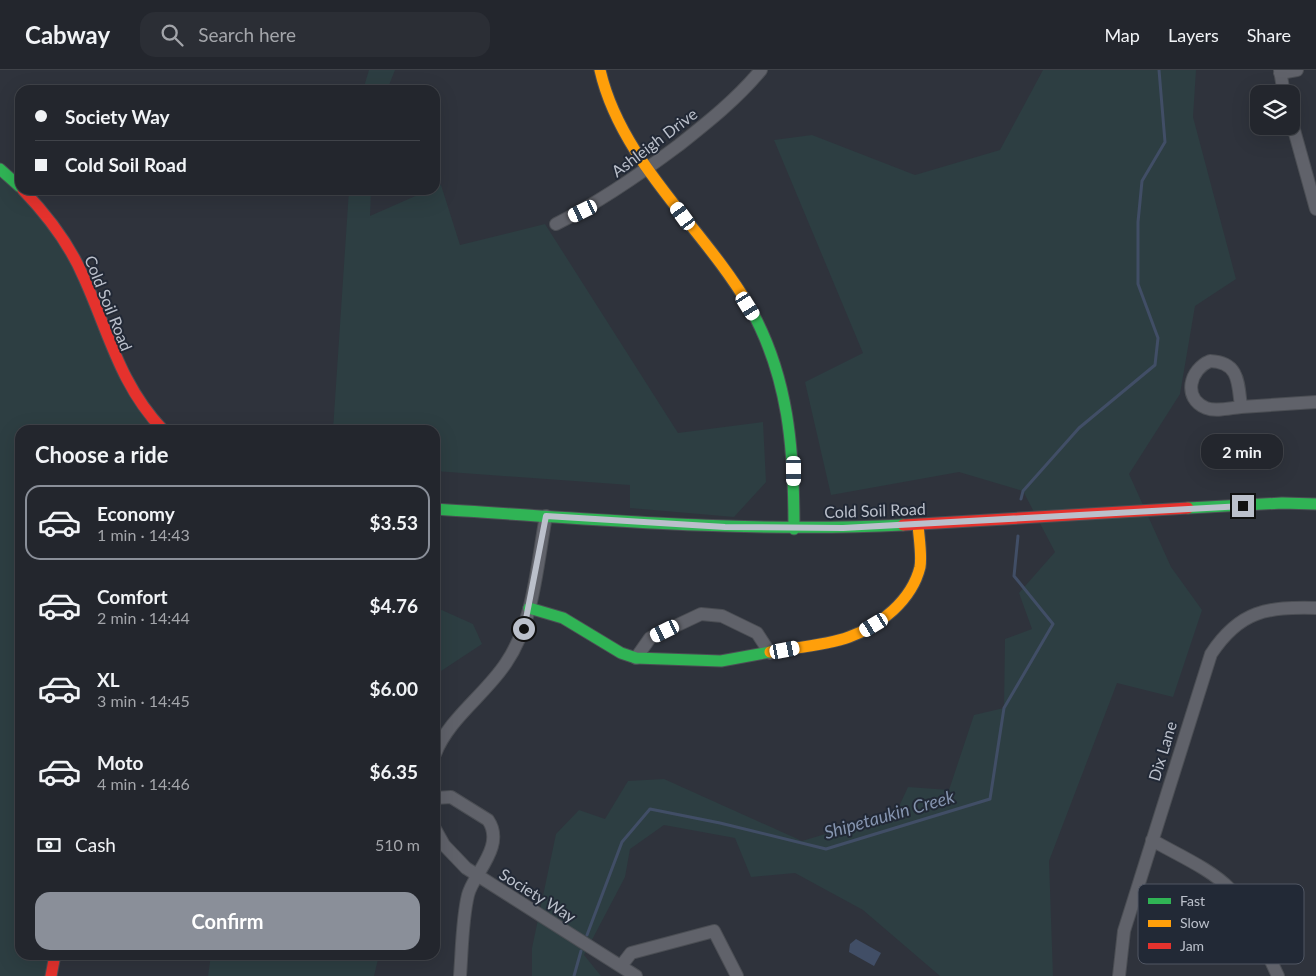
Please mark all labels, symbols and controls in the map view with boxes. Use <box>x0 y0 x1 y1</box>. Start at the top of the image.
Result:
search box <box>140 12 490 57</box>
text: Cabway <box>25 20 110 49</box>
icon: search <box>158 21 186 49</box>
text: Search here <box>198 23 296 46</box>
text: Map <box>1104 24 1140 46</box>
text: Layers <box>1168 24 1219 46</box>
text: Share <box>1247 24 1291 46</box>
map controls <box>1250 85 1300 135</box>
button: layers <box>1250 85 1300 135</box>
street label: Ashleigh Drive <box>607 104 701 180</box>
text: Society Way <box>65 105 170 128</box>
text: Cold Soil Road <box>65 153 187 176</box>
car <box>566 198 599 224</box>
car <box>668 199 697 233</box>
street label: Cold Soil Road <box>81 252 137 354</box>
car <box>733 289 762 323</box>
callout: 2 min <box>1202 434 1284 468</box>
text: Choose a ride <box>35 441 169 468</box>
text: 2 min <box>1222 442 1262 461</box>
car <box>786 456 801 486</box>
route end <box>1232 495 1254 517</box>
street label: Cold Soil Road <box>824 499 926 521</box>
icon: car <box>37 500 82 545</box>
text: Economy <box>97 502 175 525</box>
text: $3.53 <box>369 511 418 534</box>
text: 1 min · 14:43 <box>97 525 190 544</box>
icon: car <box>37 583 82 628</box>
text: Comfort <box>97 585 168 608</box>
text: $4.76 <box>369 594 418 617</box>
text: 2 min · 14:44 <box>97 608 190 627</box>
car <box>857 611 890 639</box>
route start <box>513 618 535 640</box>
car <box>648 618 681 644</box>
car <box>768 640 801 660</box>
icon: car <box>37 666 82 711</box>
text: XL <box>97 668 120 691</box>
text: $6.00 <box>369 677 418 700</box>
text: 3 min · 14:45 <box>97 691 190 710</box>
street label: Dix Lane <box>1144 719 1180 783</box>
icon: car <box>37 749 82 794</box>
text: Moto <box>97 751 143 774</box>
text: $6.35 <box>369 760 418 783</box>
text: 4 min · 14:46 <box>97 774 190 793</box>
water label: Shipetaukin Creek <box>821 785 957 843</box>
icon: cash <box>35 831 63 859</box>
text: Cash <box>75 833 116 856</box>
text: 510 m <box>375 835 420 854</box>
street label: Society Way <box>496 864 580 926</box>
legend <box>1138 884 1304 964</box>
button: Confirm <box>35 892 420 950</box>
text: Fast <box>1180 892 1205 909</box>
text: Slow <box>1180 914 1210 931</box>
text: Jam <box>1180 937 1204 954</box>

